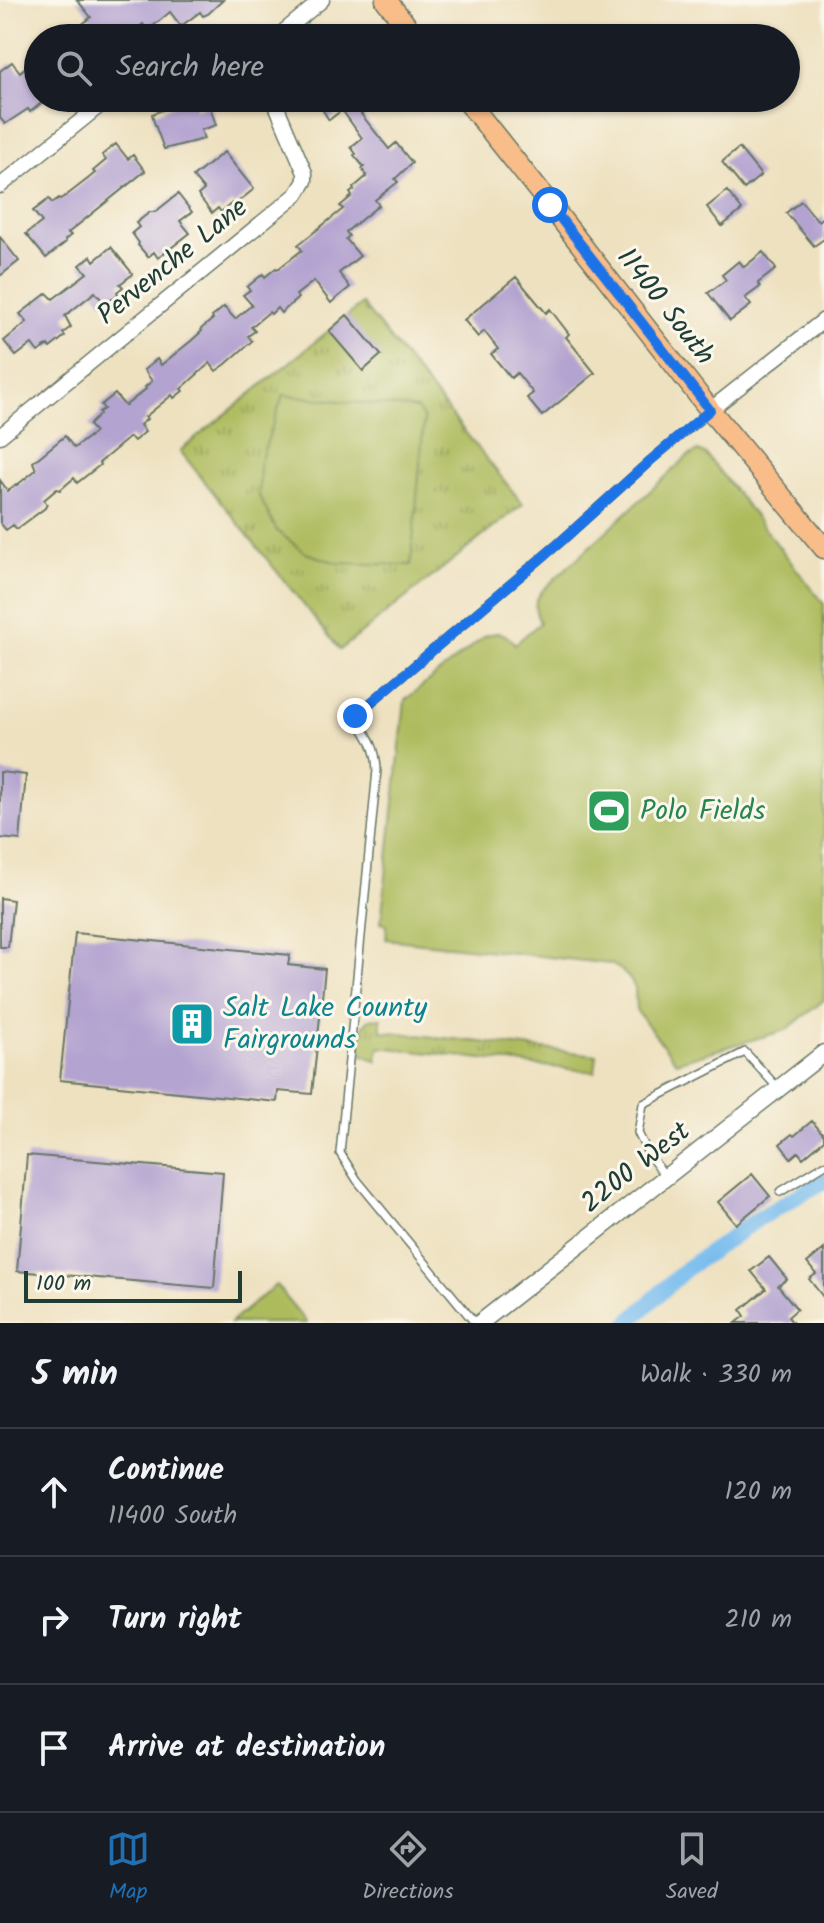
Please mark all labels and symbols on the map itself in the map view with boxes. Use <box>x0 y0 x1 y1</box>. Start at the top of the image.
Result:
street label: Pervenche Lane <box>87 186 259 337</box>
route start <box>532 187 568 223</box>
street label: 11400 South <box>604 238 726 376</box>
route end <box>337 698 373 734</box>
sports icon: Polo Fields <box>585 787 633 835</box>
place label: Polo Fields <box>640 789 765 834</box>
place label: Salt Lake County Fairgrounds <box>223 986 428 1063</box>
building icon: Salt Lake County Fairgrounds <box>168 1000 216 1048</box>
street label: 2200 West <box>571 1110 702 1225</box>
scale bar <box>24 1267 242 1303</box>

